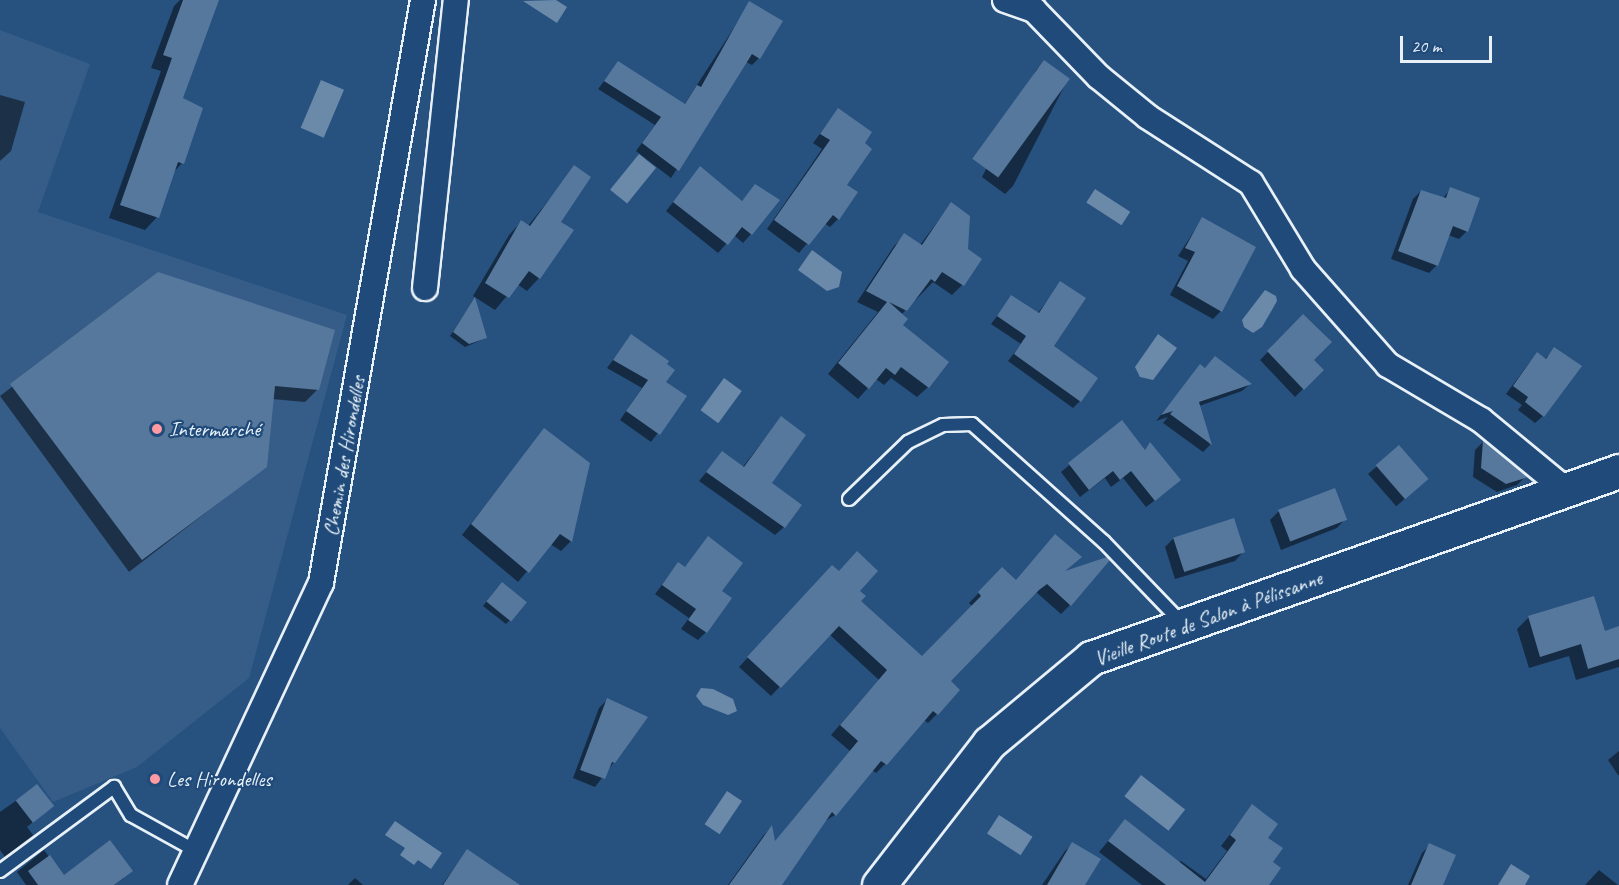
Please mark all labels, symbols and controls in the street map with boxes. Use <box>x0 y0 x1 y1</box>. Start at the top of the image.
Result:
scale bar <box>1403 24 1494 62</box>
text: 20 m <box>1411 35 1442 57</box>
street label: Chemin des Hirondelles <box>318 374 370 538</box>
place label: Intermarché <box>169 416 260 442</box>
marker: Intermarché <box>150 422 164 436</box>
street label: Vieille Route de Salon à Pélissanne <box>1091 565 1325 671</box>
place label: Les Hirondelles <box>167 766 272 792</box>
marker: Les Hirondelles <box>148 772 162 786</box>

